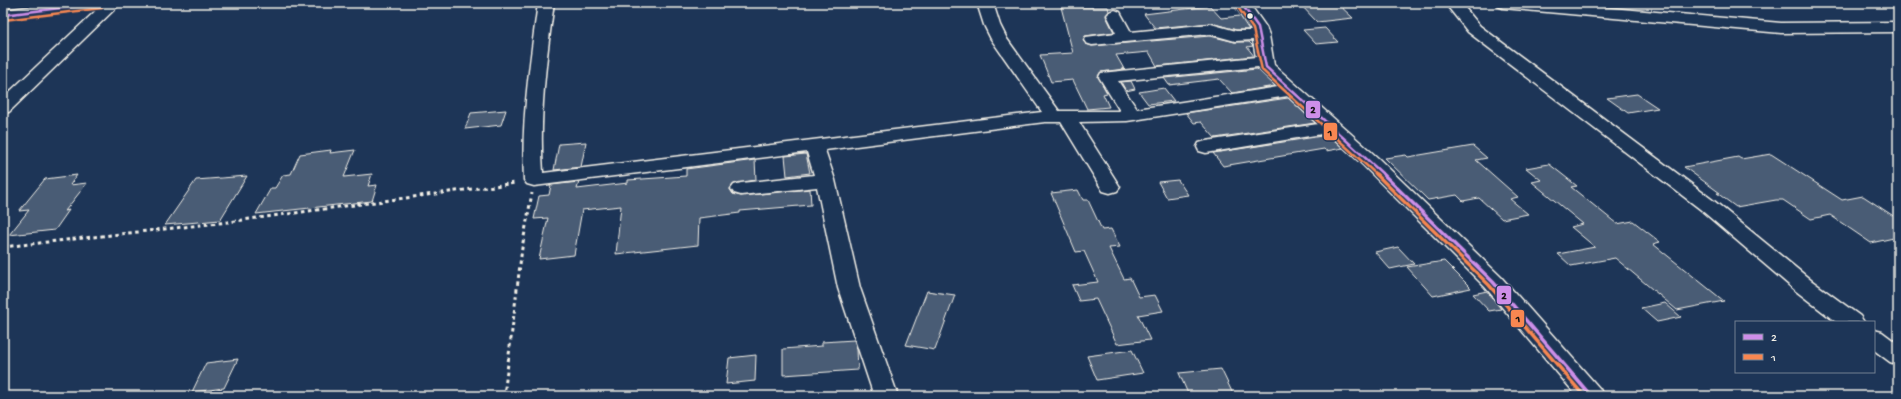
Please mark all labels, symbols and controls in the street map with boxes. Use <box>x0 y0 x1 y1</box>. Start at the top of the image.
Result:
unlabelled marker <box>1245 11 1255 21</box>
line badge: 2 <box>1305 100 1321 119</box>
text: 2 <box>1310 105 1316 117</box>
line badge: 1 <box>1323 122 1338 141</box>
text: 1 <box>1327 128 1332 140</box>
line badge: 2 <box>1496 285 1512 305</box>
text: 2 <box>1501 291 1507 303</box>
line badge: 1 <box>1510 309 1525 328</box>
text: 1 <box>1515 314 1520 326</box>
legend <box>1735 321 1875 373</box>
text: 2 <box>1771 332 1777 346</box>
text: 1 <box>1770 352 1776 366</box>

